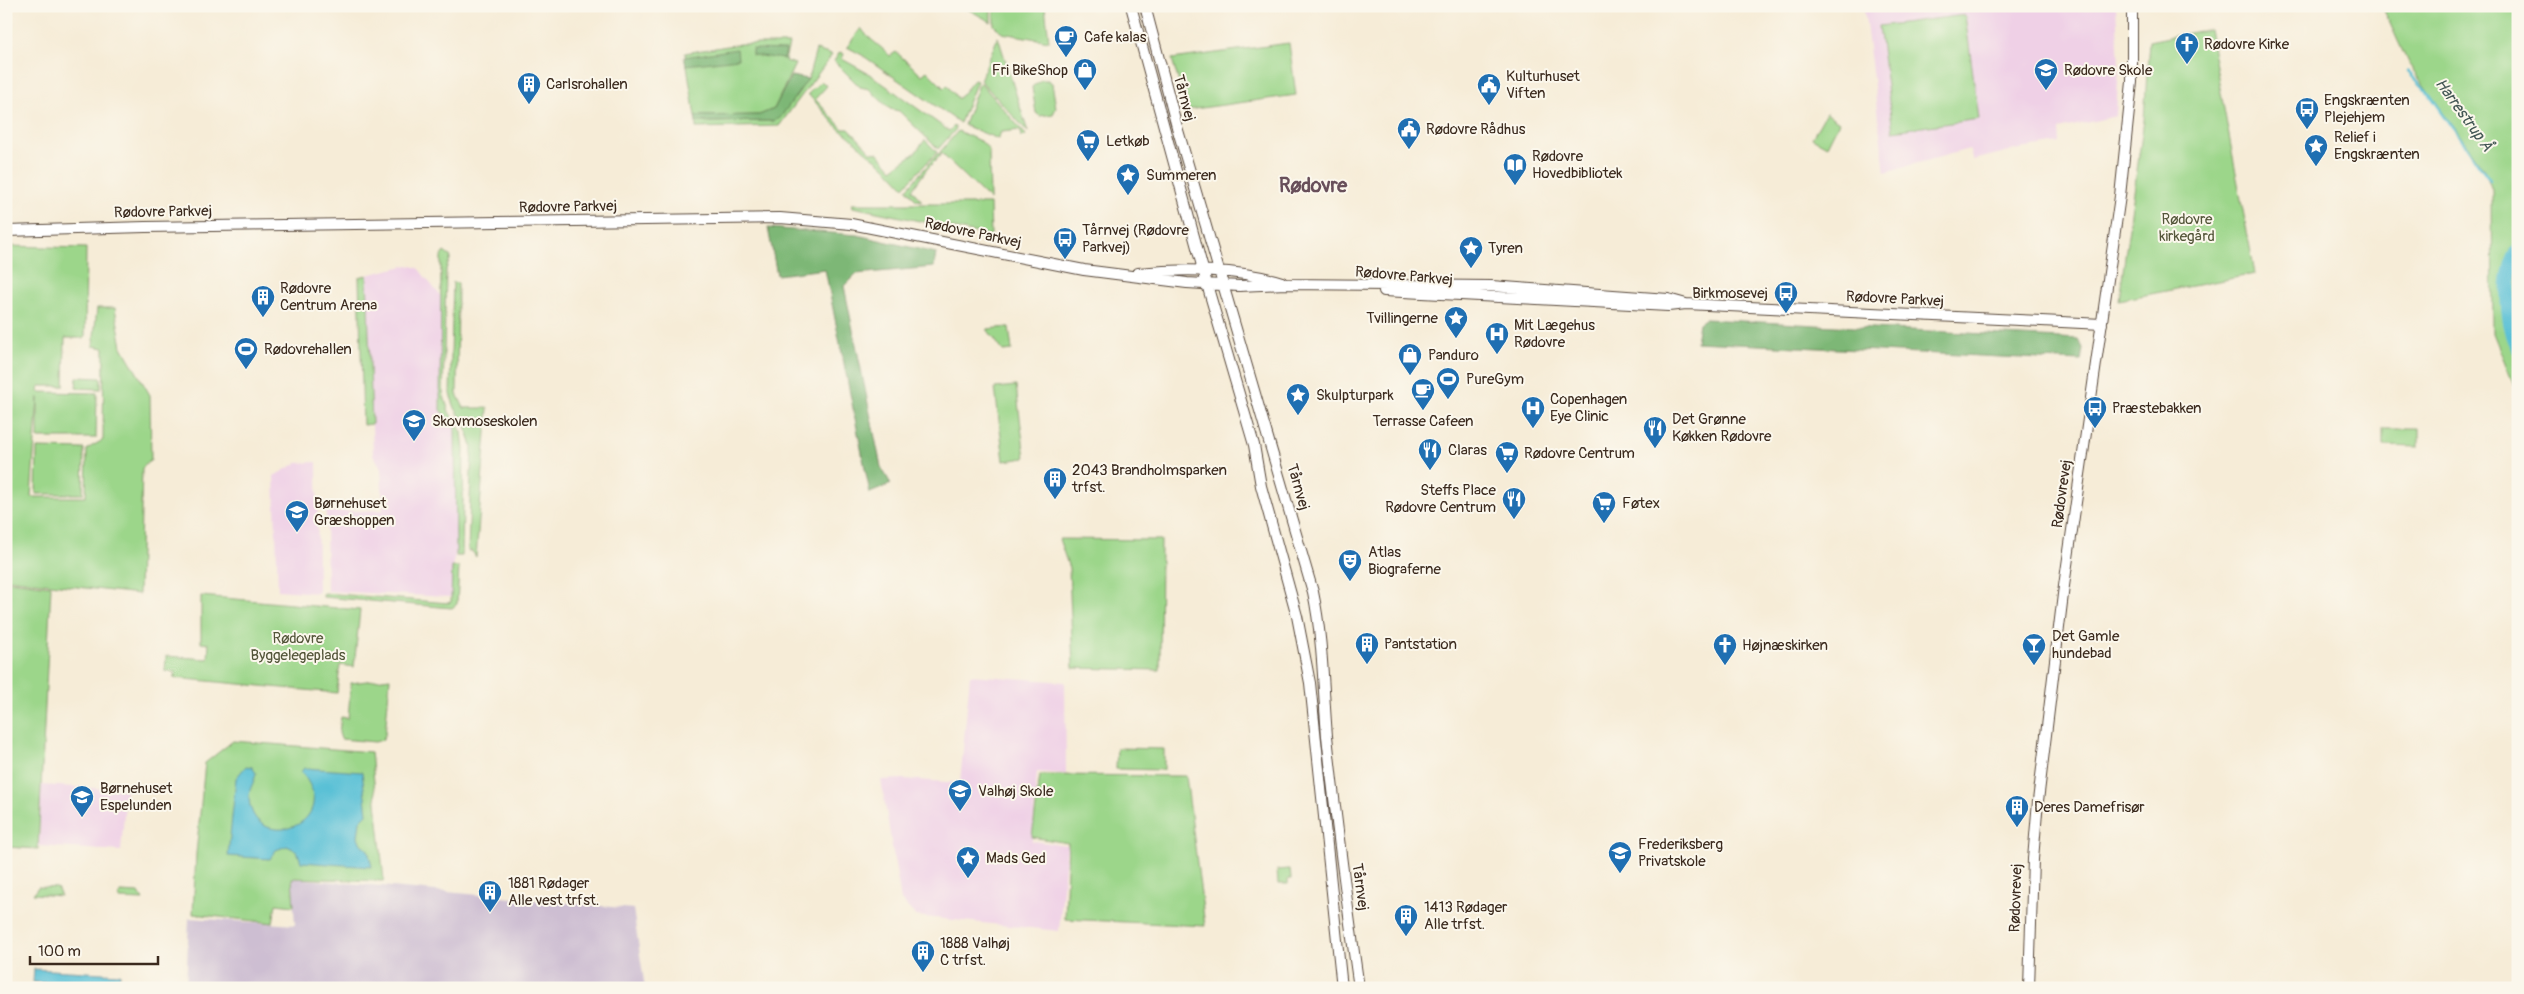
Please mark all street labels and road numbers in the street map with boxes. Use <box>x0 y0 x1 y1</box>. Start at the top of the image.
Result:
street label: Tårnvej <box>1169 73 1199 123</box>
street label: Rødovre Parkvej <box>519 197 617 217</box>
street label: Rødovre Parkvej <box>114 202 212 222</box>
street label: Rødovre Parkvej <box>923 214 1023 252</box>
street label: Rødovre Parkvej <box>1354 262 1454 290</box>
street label: Rødovre Parkvej <box>1845 287 1945 311</box>
street label: Rødovrevej <box>2048 459 2076 529</box>
street label: Tårnvej <box>1282 462 1314 512</box>
street label: Tårnvej <box>1347 862 1373 912</box>
street label: Rødovrevej <box>2005 863 2027 933</box>

